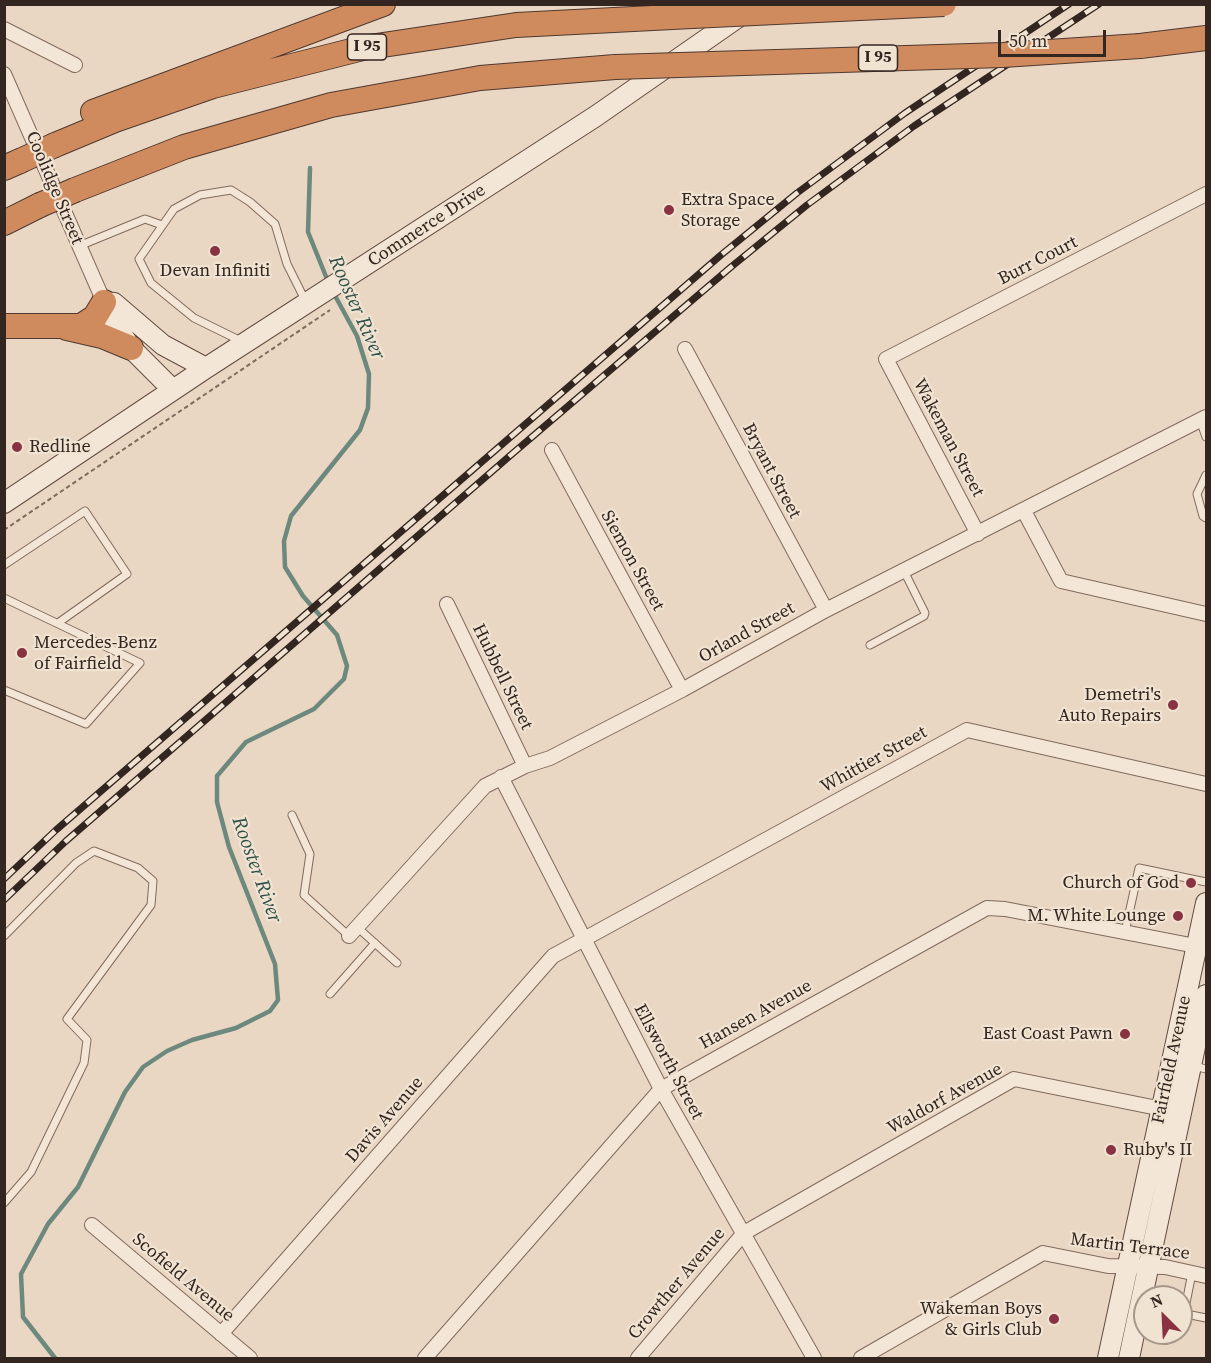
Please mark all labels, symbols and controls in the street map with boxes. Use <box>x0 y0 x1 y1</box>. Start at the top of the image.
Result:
scale bar <box>1001 18 1109 56</box>
text: 50 m <box>1009 28 1047 53</box>
road number: I 95 <box>348 34 386 60</box>
road number: I 95 <box>858 45 898 71</box>
street label: Coolidge Street <box>20 128 88 248</box>
street label: Commerce Drive <box>364 180 490 272</box>
place label: Extra Space Storage <box>681 189 775 232</box>
marker: Extra Space Storage <box>662 203 676 217</box>
street label: Burr Court <box>995 232 1081 290</box>
marker: Devan Infiniti <box>208 244 222 258</box>
water label: Rooster River <box>322 252 390 364</box>
place label: Devan Infiniti <box>160 260 270 282</box>
street label: Wakeman Street <box>908 375 988 501</box>
street label: Bryant Street <box>737 420 805 522</box>
place label: Redline <box>29 436 91 458</box>
marker: Redline <box>10 440 24 454</box>
street label: Siemon Street <box>596 507 668 615</box>
street label: Orland Street <box>695 598 799 668</box>
street label: Hubbell Street <box>467 620 537 734</box>
place label: Mercedes-Benz of Fairfield <box>34 632 157 674</box>
marker: Mercedes-Benz of Fairfield <box>15 646 29 660</box>
place label: Demetri's Auto Repairs <box>1058 684 1161 726</box>
marker: Demetri's Auto Repairs <box>1166 698 1180 712</box>
street label: Whittier Street <box>817 722 931 798</box>
water label: Rooster River <box>226 814 286 926</box>
place label: Church of God <box>1063 872 1179 894</box>
marker: Church of God <box>1184 876 1198 890</box>
place label: M. White Lounge <box>1027 905 1166 927</box>
marker: M. White Lounge <box>1171 909 1185 923</box>
street label: Hansen Avenue <box>696 975 816 1055</box>
street label: Fairfield Avenue <box>1148 994 1196 1126</box>
street label: Ellsworth Street <box>628 1000 708 1124</box>
place label: East Coast Pawn <box>983 1023 1113 1045</box>
marker: East Coast Pawn <box>1118 1027 1132 1041</box>
street label: Waldorf Avenue <box>884 1059 1006 1139</box>
street label: Davis Avenue <box>342 1072 428 1168</box>
place label: Ruby's II <box>1123 1139 1193 1161</box>
marker: Ruby's II <box>1104 1143 1118 1157</box>
street label: Crowther Avenue <box>624 1224 730 1344</box>
street label: Scofield Avenue <box>128 1229 238 1327</box>
street label: Martin Terrace <box>1069 1229 1191 1265</box>
north arrow <box>1133 1285 1193 1345</box>
text: N <box>1147 1288 1166 1313</box>
place label: Wakeman Boys & Girls Club <box>920 1298 1042 1340</box>
marker: Wakeman Boys & Girls Club <box>1047 1312 1061 1326</box>

